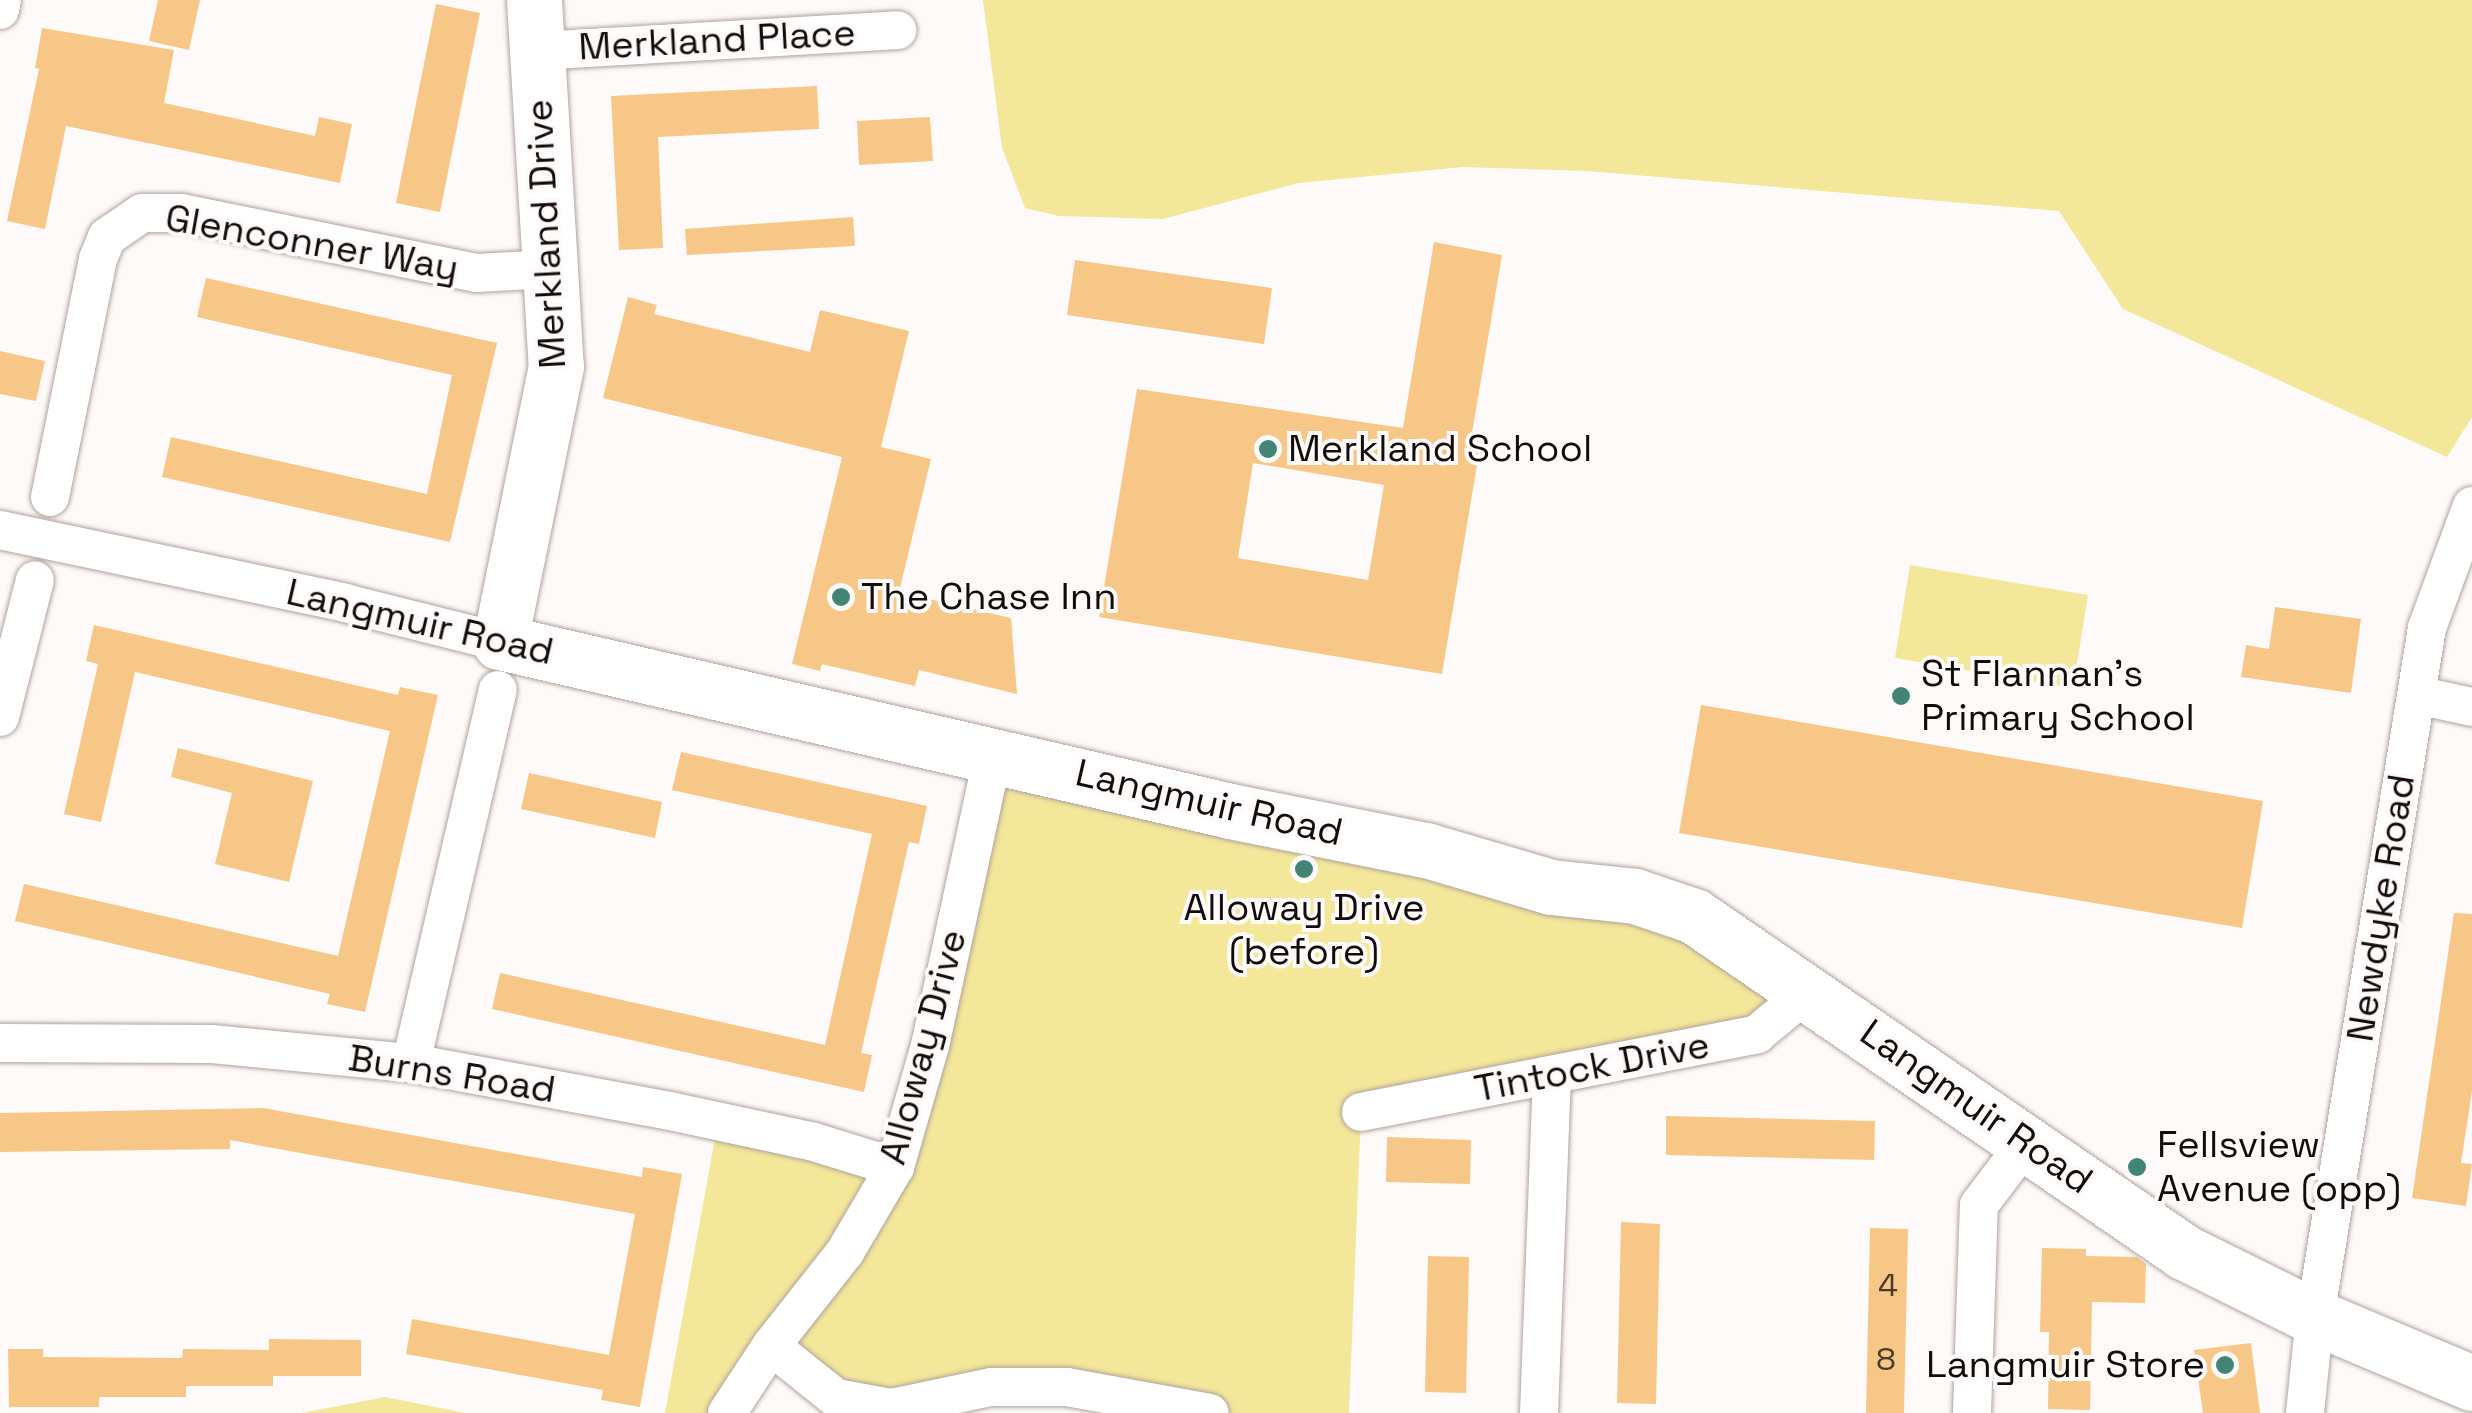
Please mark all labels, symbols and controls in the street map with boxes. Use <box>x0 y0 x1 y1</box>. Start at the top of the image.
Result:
street label: Merkland Place <box>577 10 857 70</box>
street label: Merkland Drive <box>516 98 576 370</box>
street label: Glenconner Way <box>162 195 462 291</box>
place label: Merkland School <box>1288 426 1592 472</box>
marker: Merkland School <box>1257 438 1279 460</box>
street label: Langmuir Road <box>282 569 558 675</box>
place label: The Chase Inn <box>861 574 1116 620</box>
marker: The Chase Inn <box>830 586 852 608</box>
place label: St Flannan's Primary School <box>1921 651 2195 741</box>
marker: St Flannan's Primary School <box>1890 685 1912 707</box>
street label: Langmuir Road <box>1071 750 1347 856</box>
street label: Newdyke Road <box>2337 771 2425 1045</box>
marker: Alloway Drive (before) <box>1293 858 1315 880</box>
place label: Alloway Drive (before) <box>1183 885 1425 974</box>
street label: Alloway Drive <box>870 925 976 1169</box>
street label: Langmuir Road <box>1851 1010 2101 1204</box>
street label: Tintock Drive <box>1471 1022 1713 1112</box>
street label: Burns Road <box>345 1035 559 1113</box>
place label: Fellsview Avenue (opp) <box>2157 1122 2401 1212</box>
marker: Fellsview Avenue (opp) <box>2126 1156 2148 1178</box>
house number: 4 <box>1878 1266 1898 1304</box>
house number: 8 <box>1876 1340 1896 1378</box>
place label: Langmuir Store <box>1926 1342 2205 1388</box>
marker: Langmuir Store <box>2214 1354 2236 1376</box>

